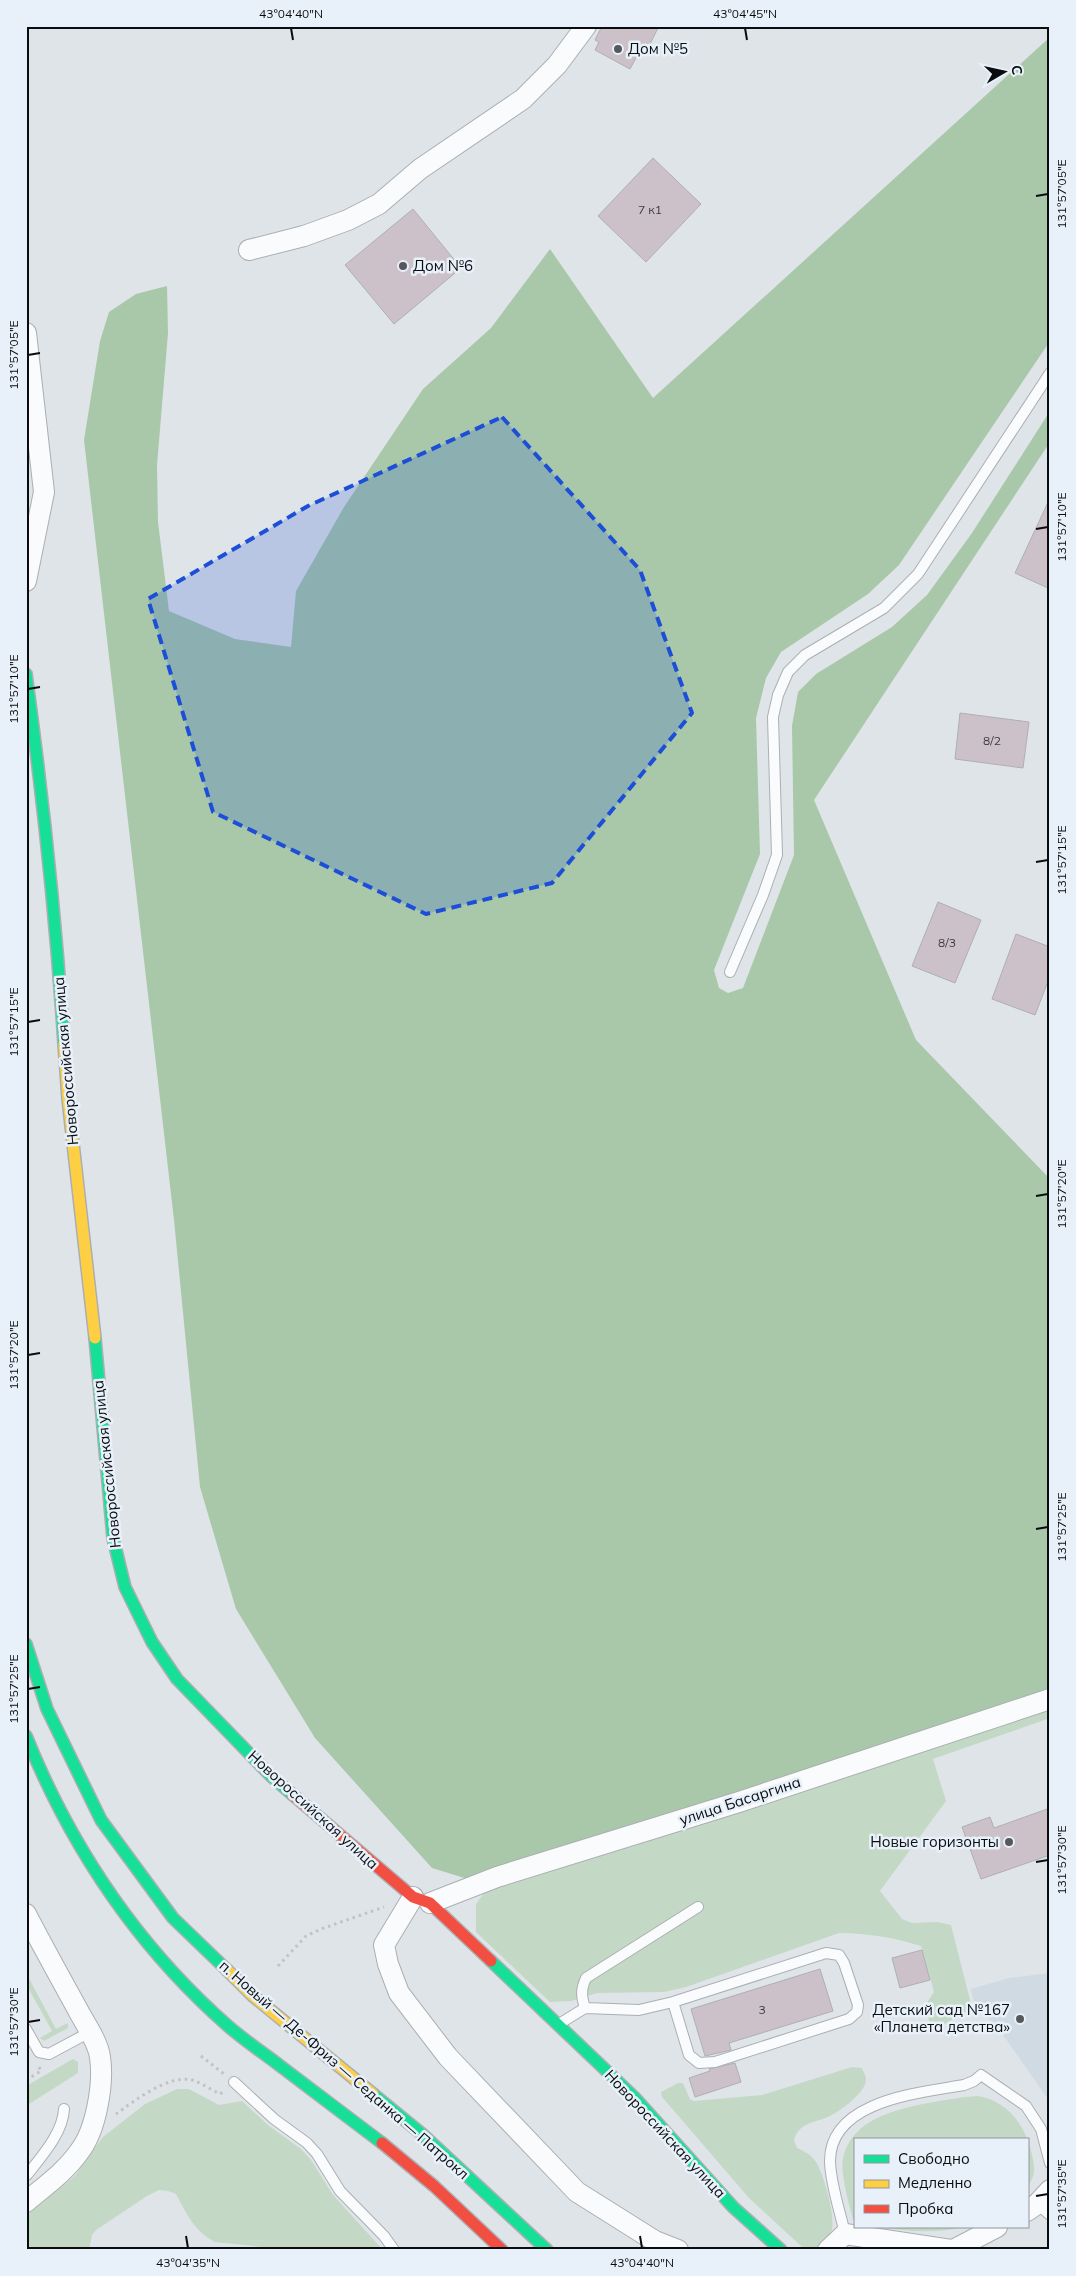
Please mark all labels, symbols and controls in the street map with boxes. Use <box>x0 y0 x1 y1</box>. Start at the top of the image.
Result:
text: 43°04'40"N <box>259 6 323 21</box>
text: 43°04'45"N <box>713 6 777 21</box>
place label: Дом №5 <box>628 39 688 58</box>
marker: Дом №5 <box>612 43 624 55</box>
north arrow <box>978 48 1028 98</box>
text: С <box>1007 64 1026 76</box>
text: 131°57'05"E <box>1054 159 1069 229</box>
house number: 7 к1 <box>638 202 662 217</box>
place label: Дом №6 <box>413 256 473 275</box>
marker: Дом №6 <box>397 260 409 272</box>
text: 131°57'05"E <box>6 320 21 390</box>
text: 131°57'10"E <box>1054 492 1069 562</box>
text: 131°57'10"E <box>6 654 21 724</box>
house number: 8/2 <box>983 733 1001 748</box>
text: 131°57'15"E <box>1054 825 1069 895</box>
house number: 8/3 <box>938 935 956 950</box>
street label: Новороссийская улица <box>49 976 82 1146</box>
text: 131°57'15"E <box>6 987 21 1057</box>
text: 131°57'20"E <box>1054 1159 1069 1229</box>
text: 131°57'20"E <box>6 1320 21 1390</box>
street label: Новороссийская улица <box>88 1379 125 1549</box>
text: 131°57'25"E <box>1054 1492 1069 1562</box>
text: 131°57'25"E <box>6 1654 21 1724</box>
street label: Новороссийская улица <box>244 1746 382 1873</box>
street label: улица Басаргина <box>677 1772 803 1829</box>
text: 131°57'30"E <box>1054 1825 1069 1895</box>
place label: Новые горизонты <box>870 1832 999 1851</box>
marker: Новые горизонты <box>1003 1836 1015 1848</box>
street label: п. Новый — Де-Фриз — Седанка — Патрокл <box>216 1956 473 2183</box>
text: 131°57'30"E <box>6 1987 21 2057</box>
place label: Детский сад №167 «Планета детства» <box>872 2000 1010 2036</box>
house number: 3 <box>758 2002 766 2017</box>
marker: Детский сад №167 «Планета детства» <box>1014 2013 1026 2025</box>
street label: Новороссийская улица <box>601 2065 730 2202</box>
legend <box>854 2138 1028 2228</box>
text: Свободно <box>898 2149 970 2168</box>
text: 131°57'35"E <box>1054 2159 1069 2229</box>
text: Медленно <box>898 2173 972 2192</box>
text: Пробка <box>898 2199 953 2218</box>
text: 43°04'35"N <box>156 2255 220 2270</box>
text: 43°04'40"N <box>610 2255 674 2270</box>

